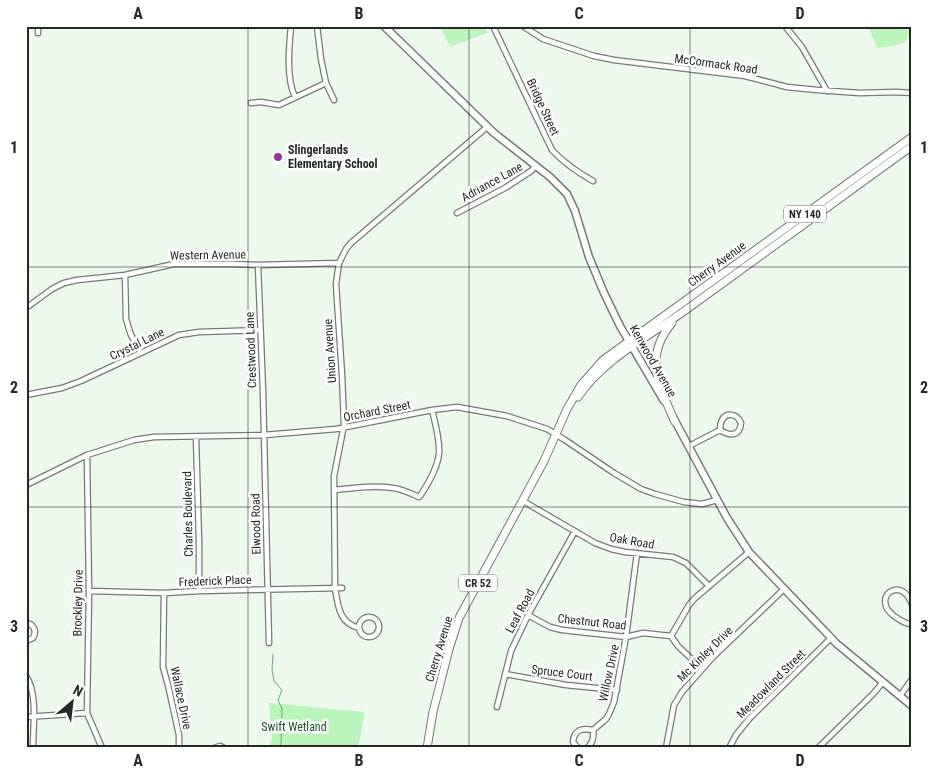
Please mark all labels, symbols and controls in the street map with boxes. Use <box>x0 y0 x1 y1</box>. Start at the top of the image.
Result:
text: A <box>133 4 143 23</box>
text: B <box>355 4 364 23</box>
text: C <box>574 4 584 23</box>
text: D <box>795 4 805 23</box>
street label: McCormack Road <box>674 51 758 77</box>
street label: Bridge Street <box>524 76 562 138</box>
text: 1 <box>10 138 18 157</box>
text: 1 <box>920 138 928 157</box>
place label: Slingerlands Elementary School <box>288 143 378 171</box>
marker: Slingerlands Elementary School <box>272 151 284 163</box>
street label: Adriance Lane <box>459 159 525 205</box>
road number: NY 140 <box>784 205 826 222</box>
street label: Cherry Avenue <box>685 238 749 290</box>
street label: Western Avenue <box>170 247 246 263</box>
street label: Crestwood Lane <box>243 311 259 388</box>
street label: Union Avenue <box>321 318 339 384</box>
street label: Kenwood Avenue <box>627 322 679 400</box>
street label: Crystal Lane <box>108 325 167 363</box>
text: 2 <box>10 378 18 397</box>
text: 2 <box>920 378 928 397</box>
street label: Orchard Street <box>342 398 412 424</box>
street label: Charles Boulevard <box>180 471 196 557</box>
street label: Elwood Road <box>248 493 264 555</box>
street label: Oak Road <box>609 530 656 552</box>
street label: Brockley Drive <box>70 569 86 637</box>
street label: Frederick Place <box>178 573 252 589</box>
road number: CR 52 <box>459 574 497 592</box>
street label: Leaf Road <box>503 587 537 635</box>
street label: Chestnut Road <box>557 611 627 633</box>
street label: Cherry Avenue <box>422 614 456 684</box>
text: 3 <box>10 617 18 636</box>
text: 3 <box>920 617 928 636</box>
street label: Mc Kinley Drive <box>674 623 736 685</box>
street label: Willow Drive <box>596 643 622 703</box>
street label: Meadowland Street <box>734 646 809 721</box>
street label: Spruce Court <box>531 662 594 684</box>
street label: Wallace Drive <box>168 665 195 731</box>
north arrow <box>48 676 98 726</box>
text: N <box>71 681 86 700</box>
park label: Swift Wetland <box>261 720 327 734</box>
text: A <box>133 751 143 770</box>
text: B <box>355 751 364 770</box>
text: C <box>574 751 584 770</box>
text: D <box>795 751 805 770</box>

